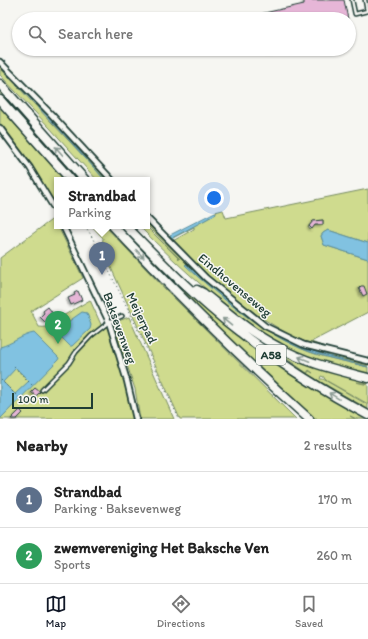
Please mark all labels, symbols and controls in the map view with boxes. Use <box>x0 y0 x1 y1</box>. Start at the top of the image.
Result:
search box <box>12 12 356 56</box>
icon: search <box>26 23 48 45</box>
text: Search here <box>58 25 133 43</box>
one-way arrow <box>55 146 64 156</box>
popup <box>54 177 150 229</box>
text: Strandbad <box>68 187 136 205</box>
your location <box>204 188 224 208</box>
text: Parking <box>68 205 111 220</box>
pin: 1 <box>89 242 115 275</box>
one-way arrow <box>135 249 144 260</box>
street label: Eindhovenseweg <box>195 250 275 320</box>
street label: Baksevenweg <box>100 290 140 366</box>
street label: Meijerpad <box>123 290 161 346</box>
pin: 2 <box>45 311 71 344</box>
one-way arrow <box>222 317 233 326</box>
road number: A58 <box>256 345 286 365</box>
one-way arrow <box>298 355 310 362</box>
scale bar <box>12 391 93 410</box>
one-way arrow <box>329 392 340 400</box>
text: 100 m <box>18 393 48 406</box>
text: Nearby <box>16 435 68 455</box>
text: 2 results <box>304 438 352 453</box>
text: Strandbad <box>54 483 122 501</box>
text: 1 <box>26 492 32 507</box>
text: 170 m <box>318 492 352 507</box>
text: Parking · Baksevenweg <box>54 501 181 516</box>
text: zwemvereniging Het Baksche Ven <box>54 539 269 557</box>
text: 2 <box>26 548 32 563</box>
text: 260 m <box>316 548 352 563</box>
text: Sports <box>54 557 90 572</box>
tab: Map <box>45 593 67 630</box>
tab: Directions <box>157 593 205 630</box>
tab: Saved <box>295 593 323 630</box>

